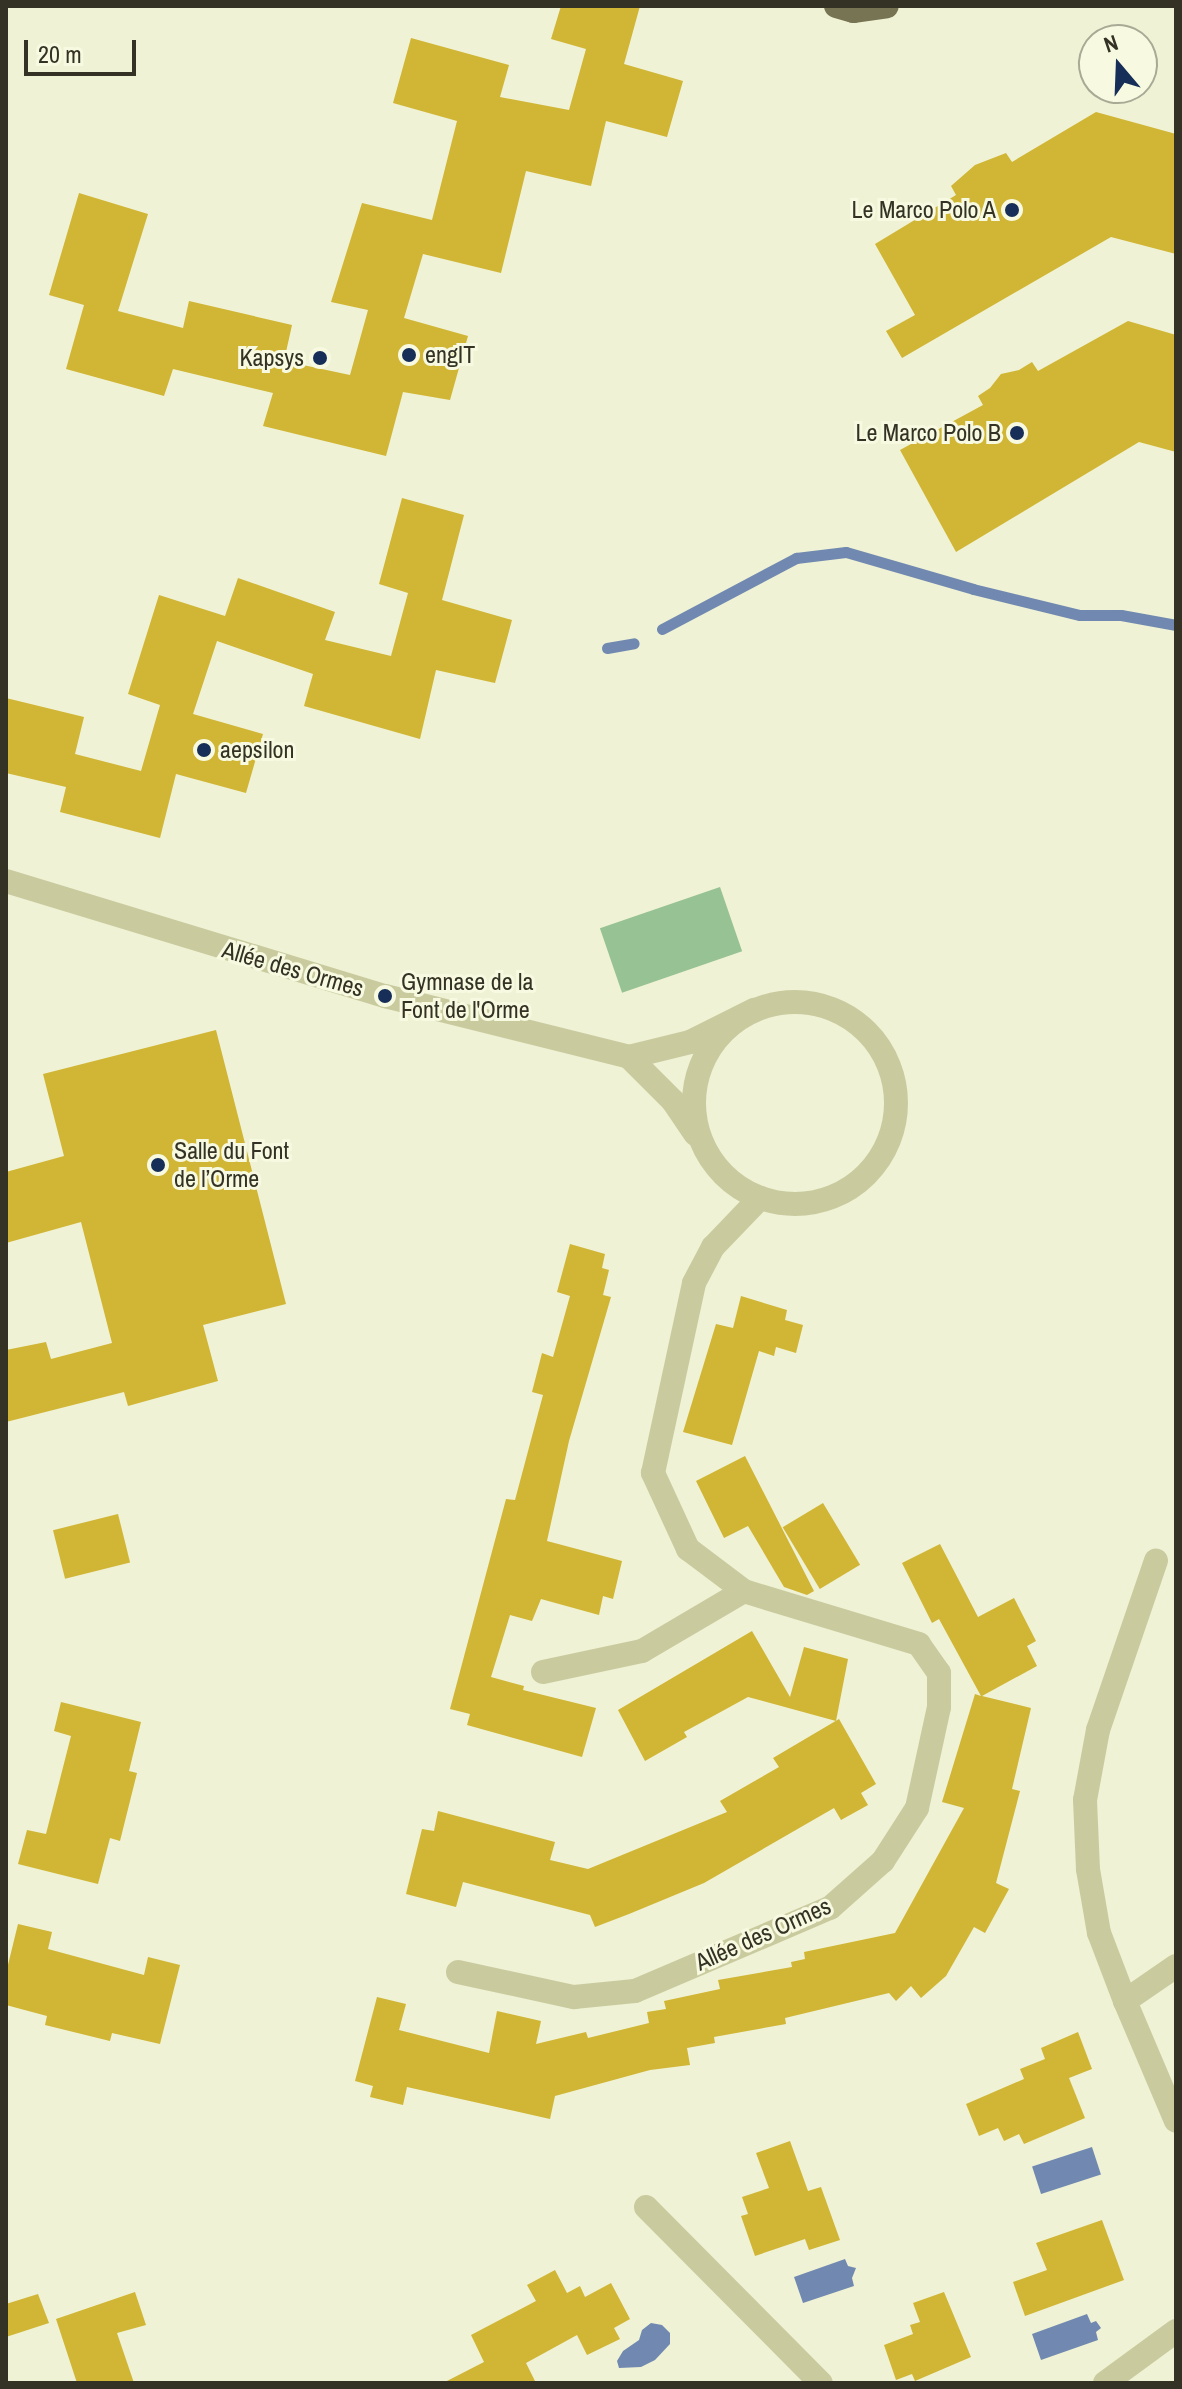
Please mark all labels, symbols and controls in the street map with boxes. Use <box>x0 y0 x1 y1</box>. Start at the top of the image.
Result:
scale bar <box>28 24 140 74</box>
north arrow <box>1078 24 1158 104</box>
text: N <box>1100 27 1122 60</box>
text: 20 m <box>38 38 82 70</box>
place label: Le Marco Polo A <box>851 196 996 224</box>
marker: Le Marco Polo A <box>1003 201 1021 219</box>
place label: engIT <box>425 341 475 369</box>
place label: Kapsys <box>239 344 304 372</box>
marker: engIT <box>400 346 418 364</box>
marker: Kapsys <box>311 349 329 367</box>
place label: Le Marco Polo B <box>856 419 1001 447</box>
marker: Le Marco Polo B <box>1008 424 1026 442</box>
place label: aepsilon <box>220 736 294 764</box>
marker: aepsilon <box>195 741 213 759</box>
street label: Allée des Ormes <box>219 935 367 1003</box>
place label: Gymnase de la Font de l'Orme <box>401 968 533 1024</box>
marker: Gymnase de la Font de l'Orme <box>376 987 394 1005</box>
place label: Salle du Font de l’Orme <box>174 1137 289 1193</box>
marker: Salle du Font de l’Orme <box>149 1156 167 1174</box>
street label: Allée des Ormes <box>691 1891 835 1977</box>

